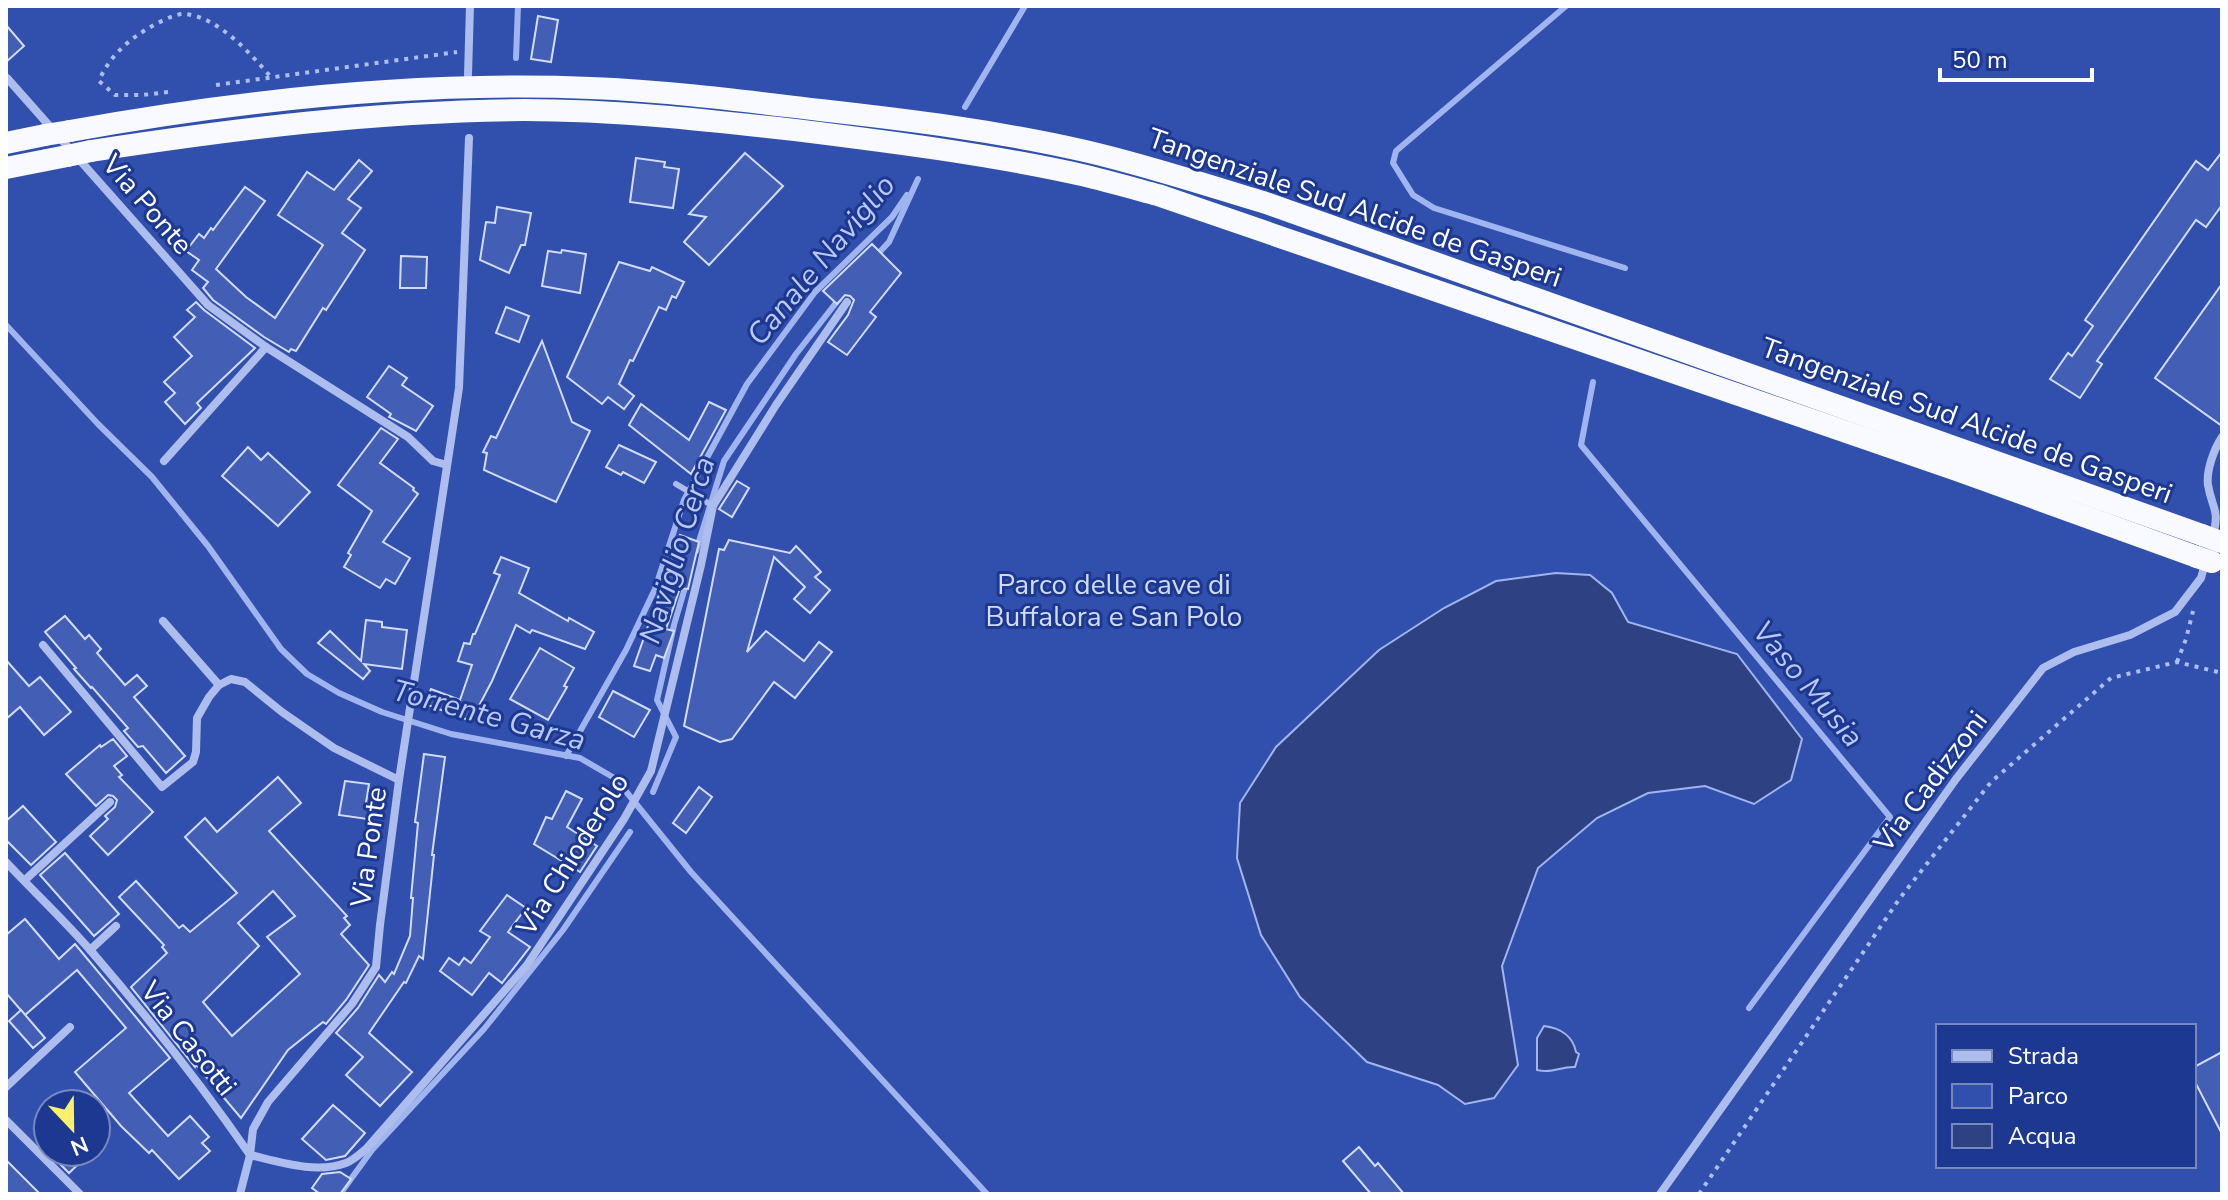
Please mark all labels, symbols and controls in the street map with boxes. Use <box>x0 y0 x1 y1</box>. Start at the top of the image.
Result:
scale bar <box>1940 32 2092 82</box>
text: 50 m <box>1952 44 2008 76</box>
street label: Tangenziale Sud Alcide de Gasperi <box>1143 119 1566 297</box>
street label: Via Ponte <box>93 146 201 263</box>
water label: Canale Naviglio <box>738 166 905 354</box>
street label: Tangenziale Sud Alcide de Gasperi <box>1756 329 2177 513</box>
water label: Naviglio Cerca <box>630 452 725 649</box>
park label: Parco delle cave di Buffalora e San Polo <box>986 566 1242 636</box>
water label: Vaso Musia <box>1743 612 1873 756</box>
water label: Torrente Garza <box>388 670 590 761</box>
street label: Via Cadizzoni <box>1865 703 1996 861</box>
street label: Via Chioderolo <box>507 766 638 944</box>
street label: Via Ponte <box>342 785 396 911</box>
street label: Via Casotti <box>131 973 245 1104</box>
legend <box>1936 1024 2196 1168</box>
text: Strada <box>2008 1040 2079 1072</box>
text: Parco <box>2008 1080 2068 1112</box>
north arrow <box>32 1088 112 1168</box>
text: Acqua <box>2008 1120 2076 1152</box>
text: N <box>66 1129 92 1163</box>

